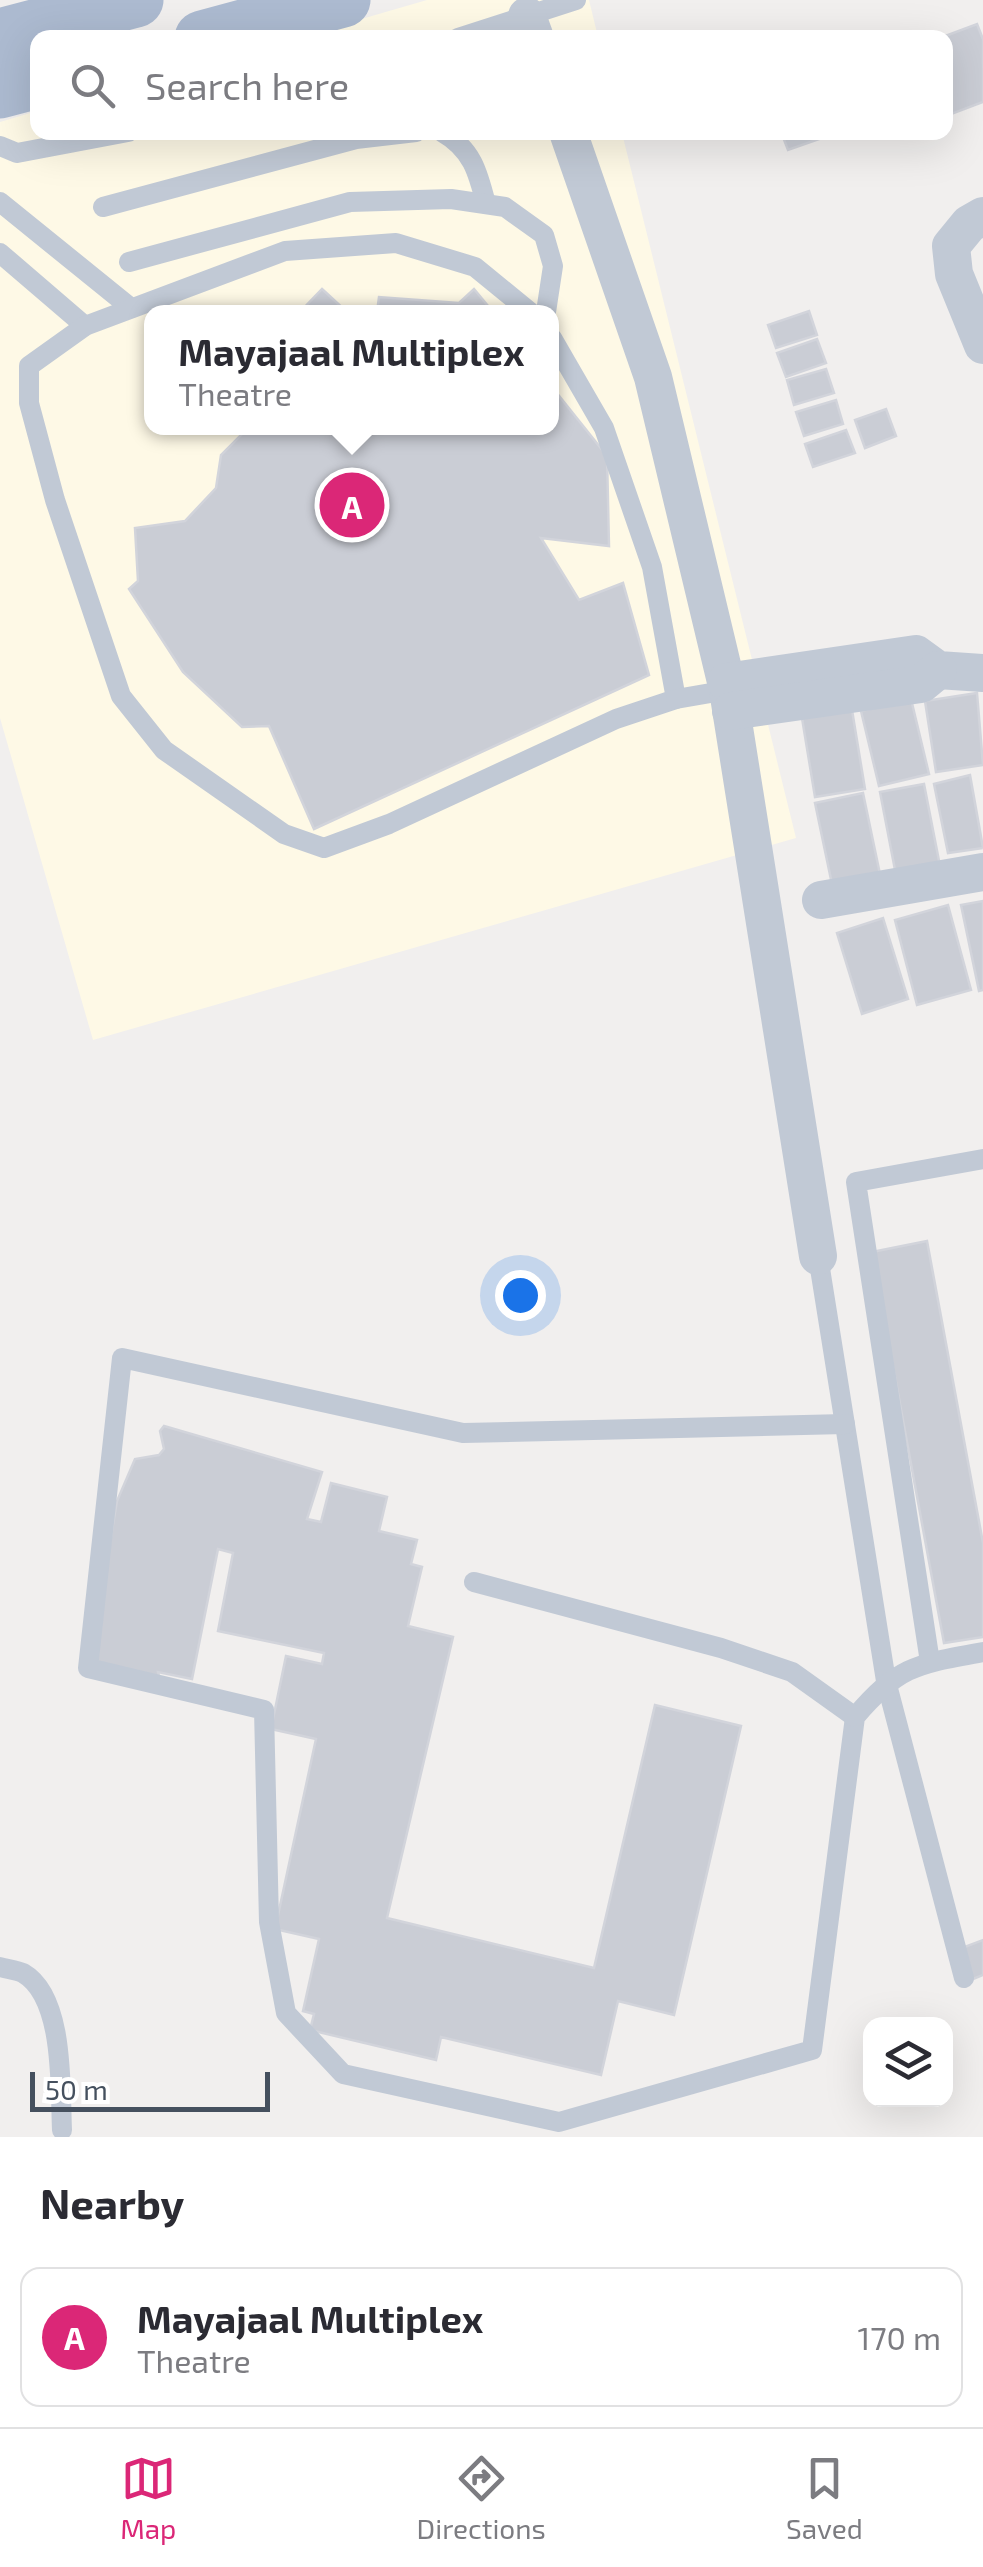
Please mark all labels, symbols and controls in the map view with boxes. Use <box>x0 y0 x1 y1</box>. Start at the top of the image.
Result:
search box <box>30 30 953 140</box>
icon: search <box>65 58 120 113</box>
text: Search here <box>145 62 349 108</box>
popup <box>144 305 559 435</box>
text: Mayajaal Multiplex <box>178 328 525 374</box>
text: Theatre <box>178 374 292 412</box>
pin: A <box>320 468 384 542</box>
your location <box>495 1270 546 1321</box>
map controls <box>863 2017 953 2107</box>
button: layers <box>863 2017 953 2107</box>
scale bar <box>30 2067 270 2112</box>
text: 50 m <box>45 2072 108 2106</box>
text: Nearby <box>40 2177 184 2227</box>
text: Mayajaal Multiplex <box>137 2295 483 2341</box>
text: A <box>64 2318 85 2356</box>
text: 170 m <box>857 2318 941 2356</box>
text: Theatre <box>137 2341 251 2379</box>
tab: Map <box>120 2451 176 2545</box>
tab: Directions <box>417 2451 546 2545</box>
tab: Saved <box>786 2451 863 2545</box>

